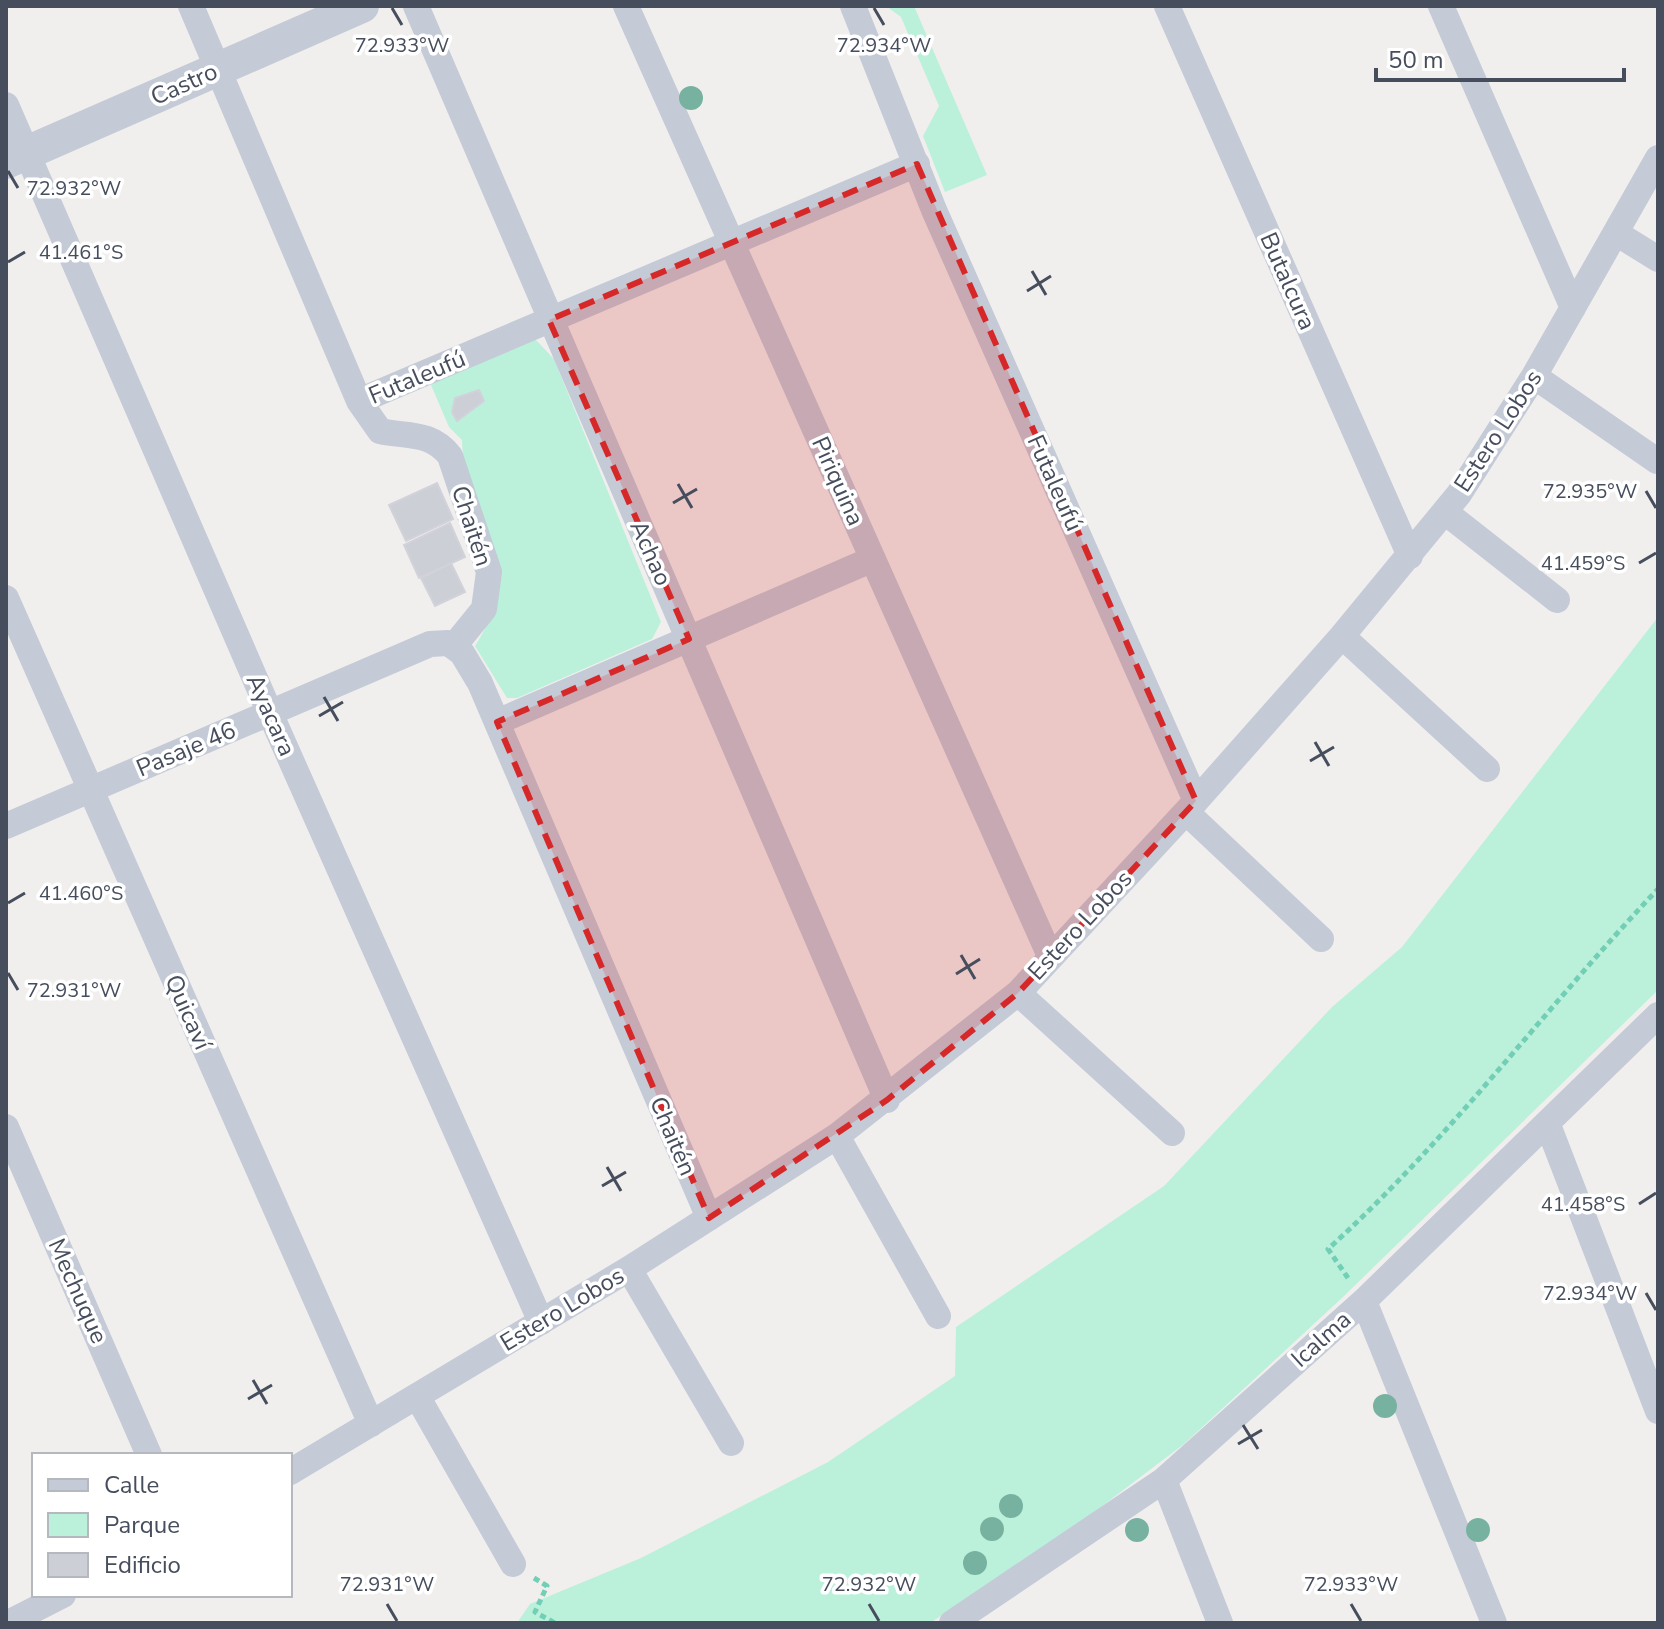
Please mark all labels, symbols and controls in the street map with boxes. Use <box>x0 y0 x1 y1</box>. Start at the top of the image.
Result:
text: 72.933°W <box>355 32 449 59</box>
text: 72.934°W <box>837 32 931 59</box>
scale bar <box>1376 32 1624 82</box>
text: 50 m <box>1388 44 1444 76</box>
street label: Castro <box>145 55 223 113</box>
text: 72.932°W <box>27 175 121 202</box>
street label: Butalcura <box>1252 227 1324 335</box>
text: 41.461°S <box>39 239 123 266</box>
street label: Futaleufú <box>364 342 470 412</box>
street label: Estero Lobos <box>1447 364 1549 498</box>
street label: Futaleufú <box>1020 430 1090 536</box>
street label: Piriquina <box>804 431 872 531</box>
text: 72.935°W <box>1543 478 1637 505</box>
street label: Chaitén <box>444 482 500 570</box>
street label: Achao <box>623 515 679 591</box>
text: 41.459°S <box>1541 550 1625 577</box>
street label: Ayacara <box>239 669 303 761</box>
street label: Pasaje 46 <box>131 714 241 784</box>
street label: Estero Lobos <box>1021 863 1139 987</box>
text: 41.460°S <box>39 880 123 907</box>
street label: Quicaví <box>157 969 219 1056</box>
text: 72.931°W <box>27 977 121 1004</box>
street label: Chaitén <box>642 1092 704 1180</box>
text: 41.458°S <box>1541 1191 1625 1218</box>
street label: Mechuque <box>41 1233 115 1349</box>
street label: Estero Lobos <box>494 1259 630 1359</box>
text: 72.934°W <box>1543 1280 1637 1307</box>
street label: Icalma <box>1284 1304 1358 1374</box>
legend <box>32 1453 292 1597</box>
text: Calle <box>104 1469 159 1501</box>
text: Parque <box>104 1509 180 1541</box>
text: Edificio <box>104 1549 181 1581</box>
text: 72.931°W <box>340 1571 434 1598</box>
text: 72.932°W <box>822 1571 916 1598</box>
text: 72.933°W <box>1304 1571 1398 1598</box>

